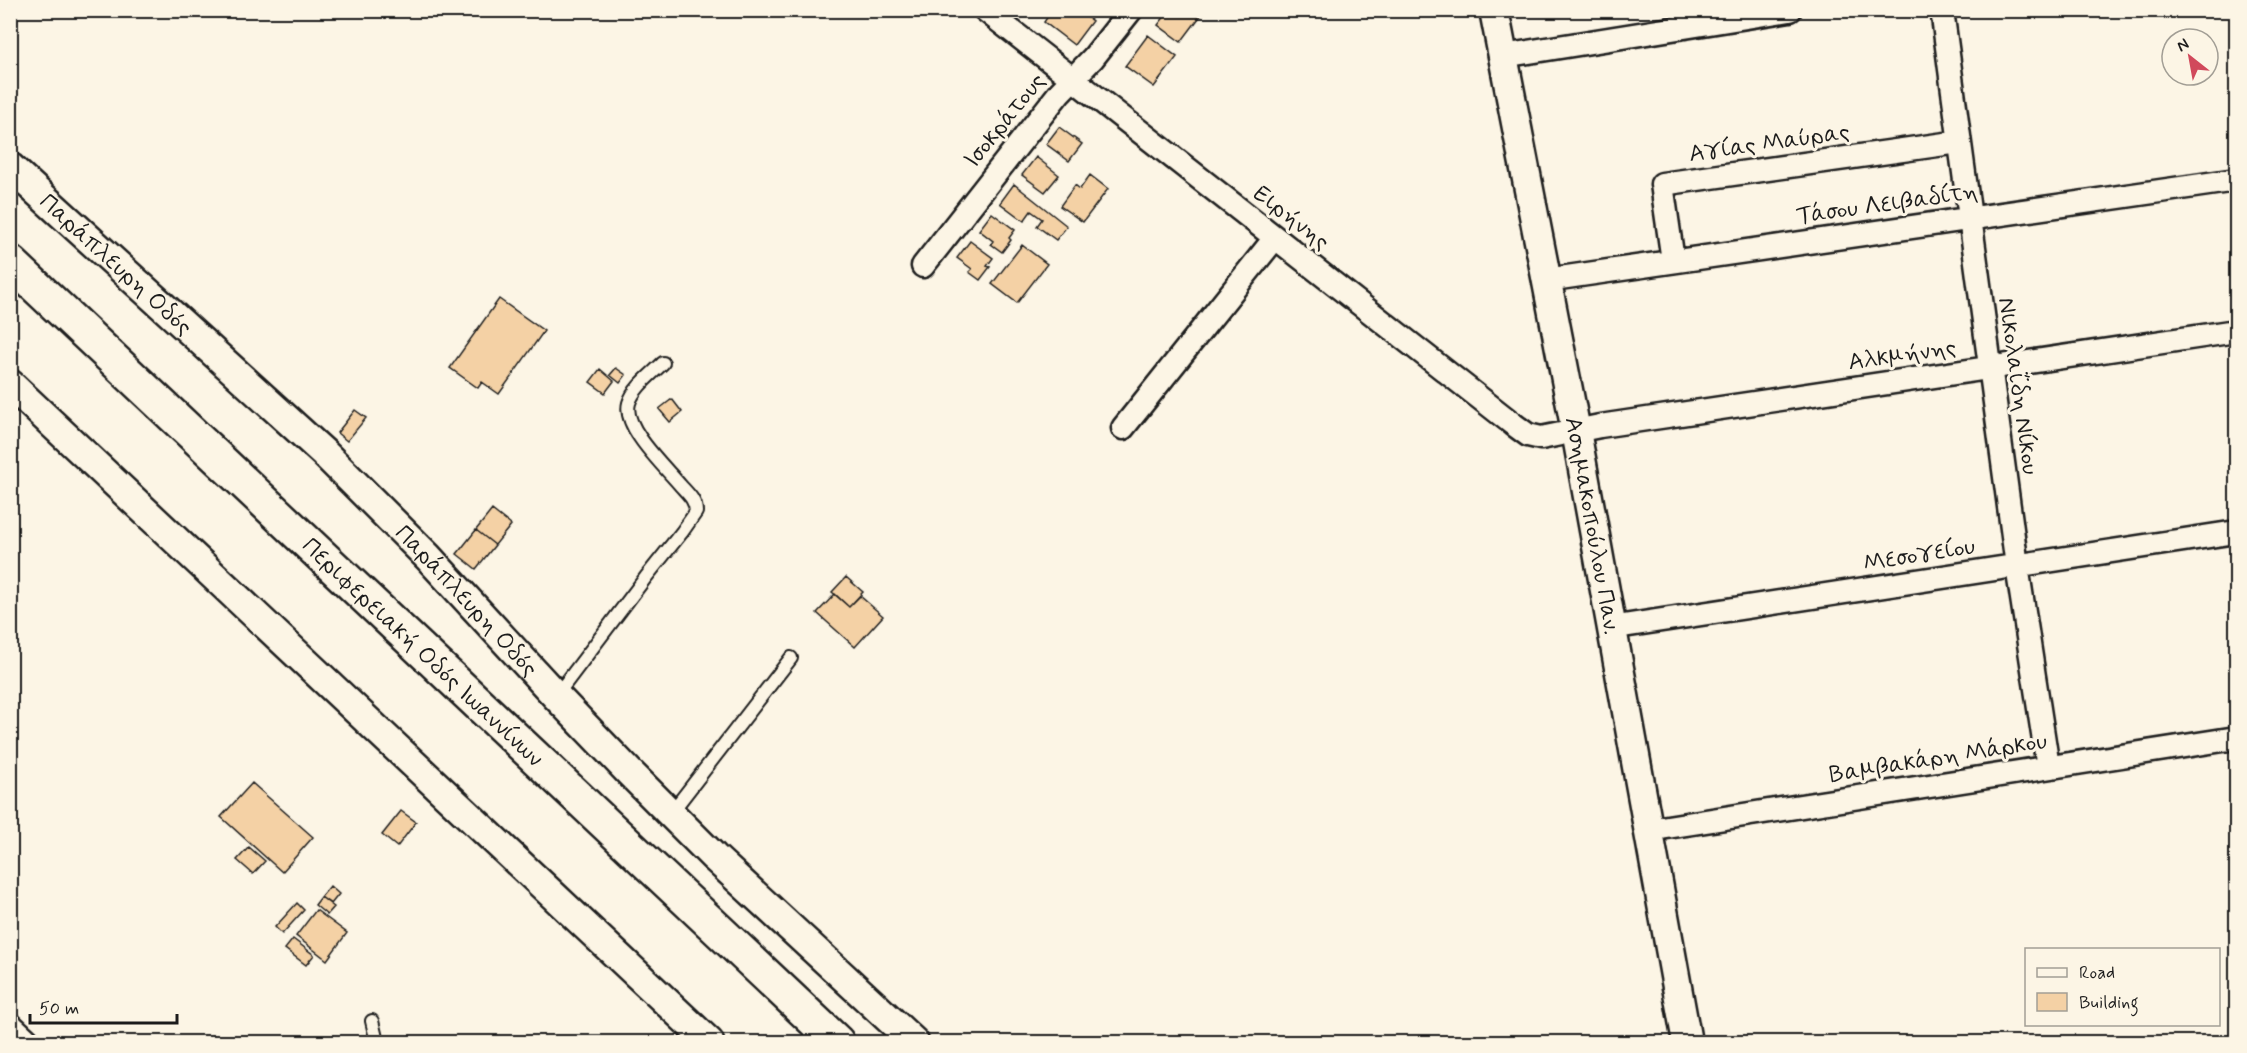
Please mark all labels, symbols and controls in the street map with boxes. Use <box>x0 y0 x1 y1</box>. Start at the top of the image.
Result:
north arrow <box>2160 27 2220 87</box>
text: N <box>2173 34 2193 57</box>
street label: Ισοκράτους <box>957 67 1053 175</box>
street label: Αγίας Μαύρας <box>1687 117 1852 170</box>
street label: Τάσου Λειβαδίτη <box>1795 176 1980 233</box>
street label: Ειρήνης <box>1247 179 1336 258</box>
street label: Παράπλευρη Οδός <box>32 187 199 343</box>
street label: Νικολαΐδη Νίκου <box>1990 296 2045 477</box>
street label: Αλκμήνης <box>1846 333 1958 378</box>
street label: Ασημακοπούλου Παν. <box>1557 414 1627 637</box>
street label: Παράπλευρη Οδός <box>388 519 544 684</box>
street label: Περιφερειακή Οδός Ιωαννίνων <box>295 531 550 774</box>
street label: Μεσογείου <box>1861 531 1978 580</box>
street label: Βαμβακάρη Μάρκου <box>1827 726 2050 791</box>
legend <box>2025 948 2220 1026</box>
text: Road <box>2079 961 2115 985</box>
scale bar <box>30 987 177 1025</box>
text: Building <box>2079 991 2139 1017</box>
text: 50 m <box>39 997 79 1021</box>

